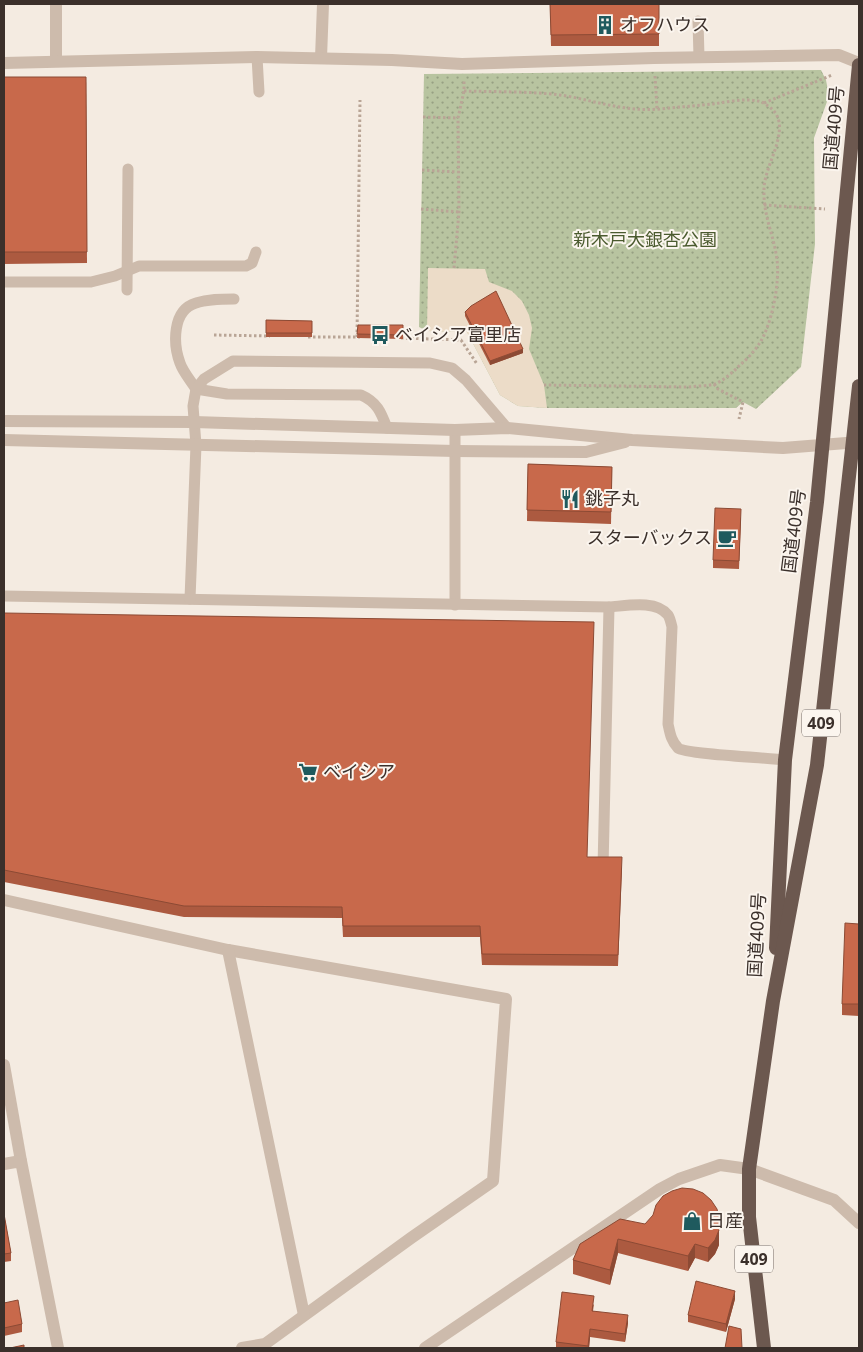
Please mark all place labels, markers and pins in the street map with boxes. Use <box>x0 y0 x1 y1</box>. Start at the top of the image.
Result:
place label: オフハウス <box>620 12 710 36</box>
building icon: オフハウス <box>594 14 616 36</box>
place label: ベイシア富里店 <box>395 322 521 346</box>
bus stop icon: ベイシア富里店 <box>369 324 391 346</box>
place label: 銚子丸 <box>585 486 639 510</box>
restaurant icon: 銚子丸 <box>559 488 581 510</box>
place label: スターバックス <box>587 525 712 549</box>
cafe icon: スターバックス <box>716 527 738 549</box>
place label: ベイシア <box>323 759 395 783</box>
supermarket icon: ベイシア <box>297 761 319 783</box>
place label: 日産 <box>707 1208 743 1232</box>
shop icon: 日産 <box>681 1210 703 1232</box>

